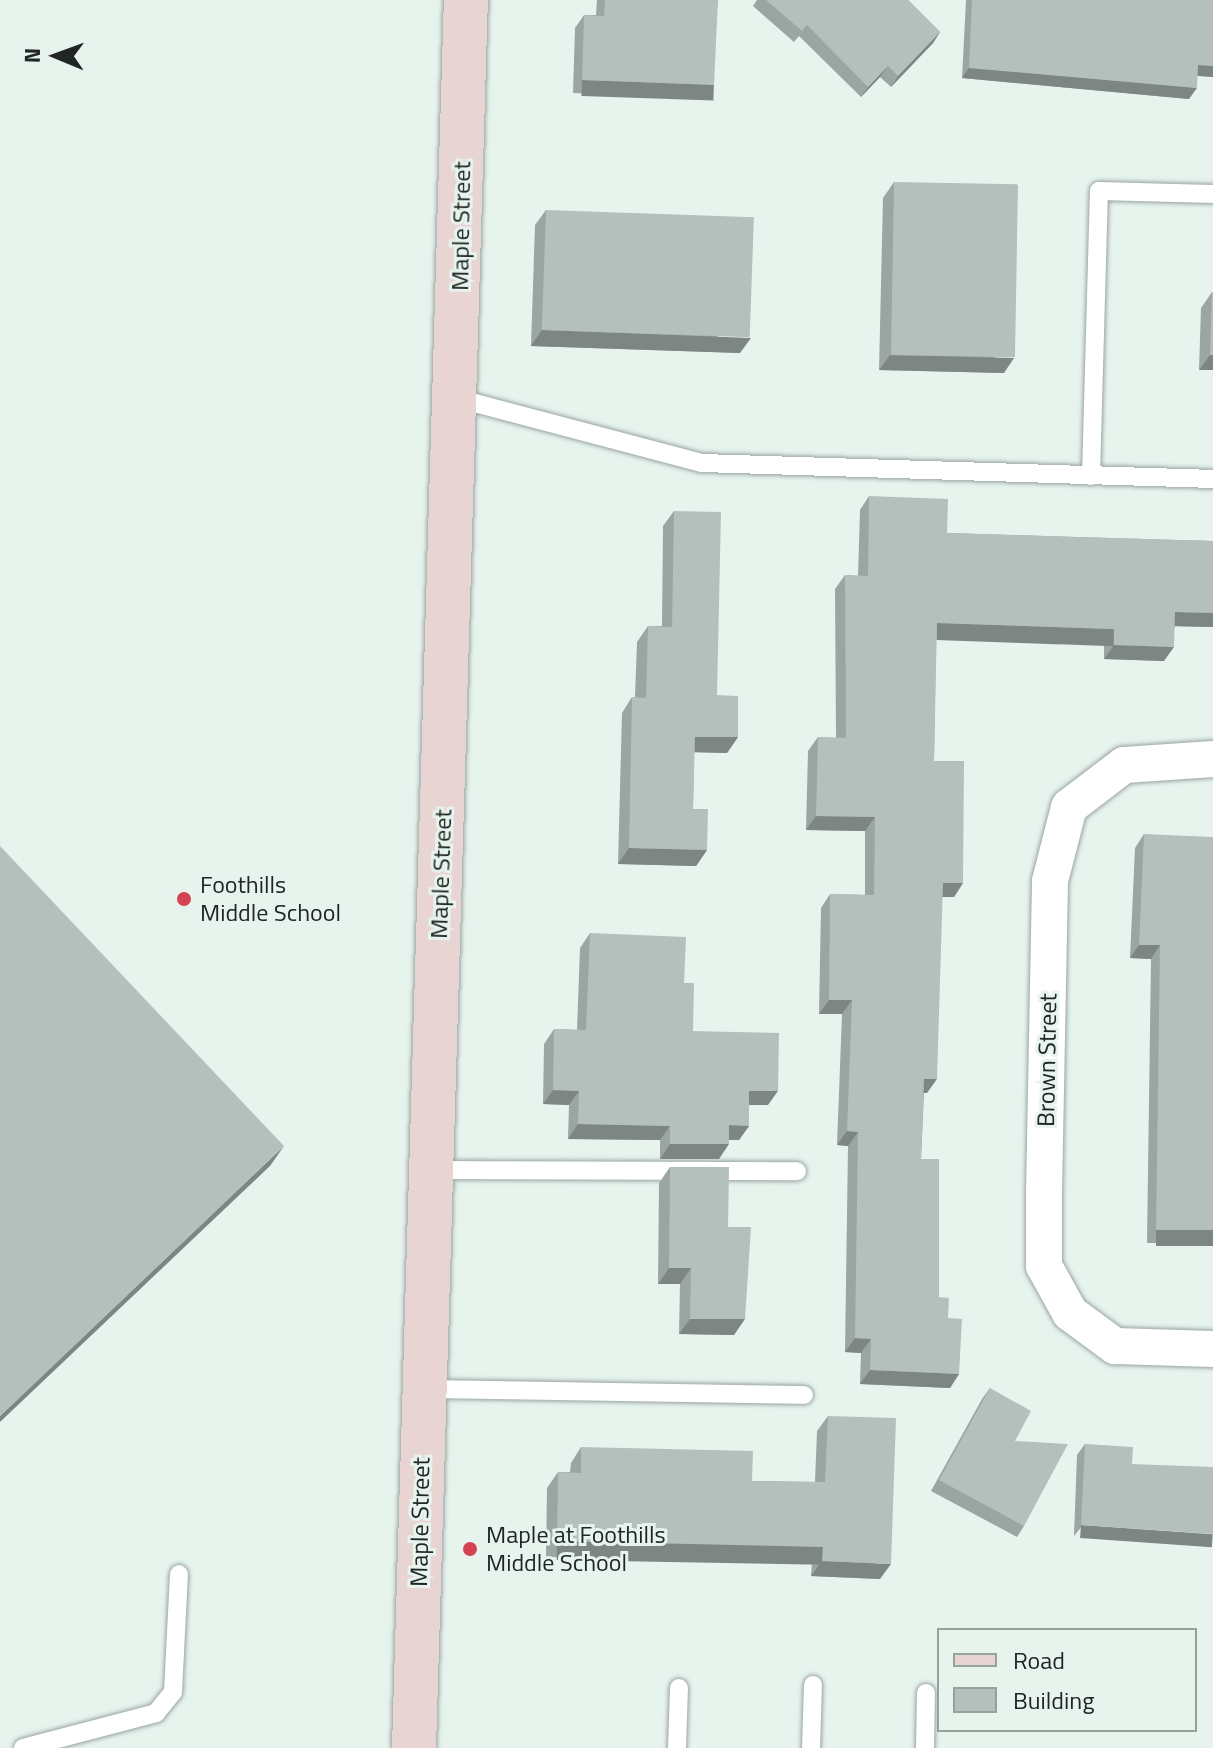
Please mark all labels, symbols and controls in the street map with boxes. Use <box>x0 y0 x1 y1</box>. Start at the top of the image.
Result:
north arrow <box>16 16 96 96</box>
text: N <box>15 48 49 64</box>
street label: Maple Street <box>445 161 477 291</box>
street label: Maple Street <box>424 809 458 939</box>
place label: Foothills Middle School <box>200 871 341 927</box>
marker: Foothills Middle School <box>175 890 193 908</box>
street label: Brown Street <box>1031 993 1063 1127</box>
street label: Maple Street <box>404 1457 436 1587</box>
place label: Maple at Foothills Middle School <box>486 1521 666 1577</box>
marker: Maple at Foothills Middle School <box>461 1540 479 1558</box>
legend <box>937 1628 1197 1732</box>
text: Road <box>1013 1642 1065 1678</box>
text: Building <box>1013 1682 1095 1718</box>

